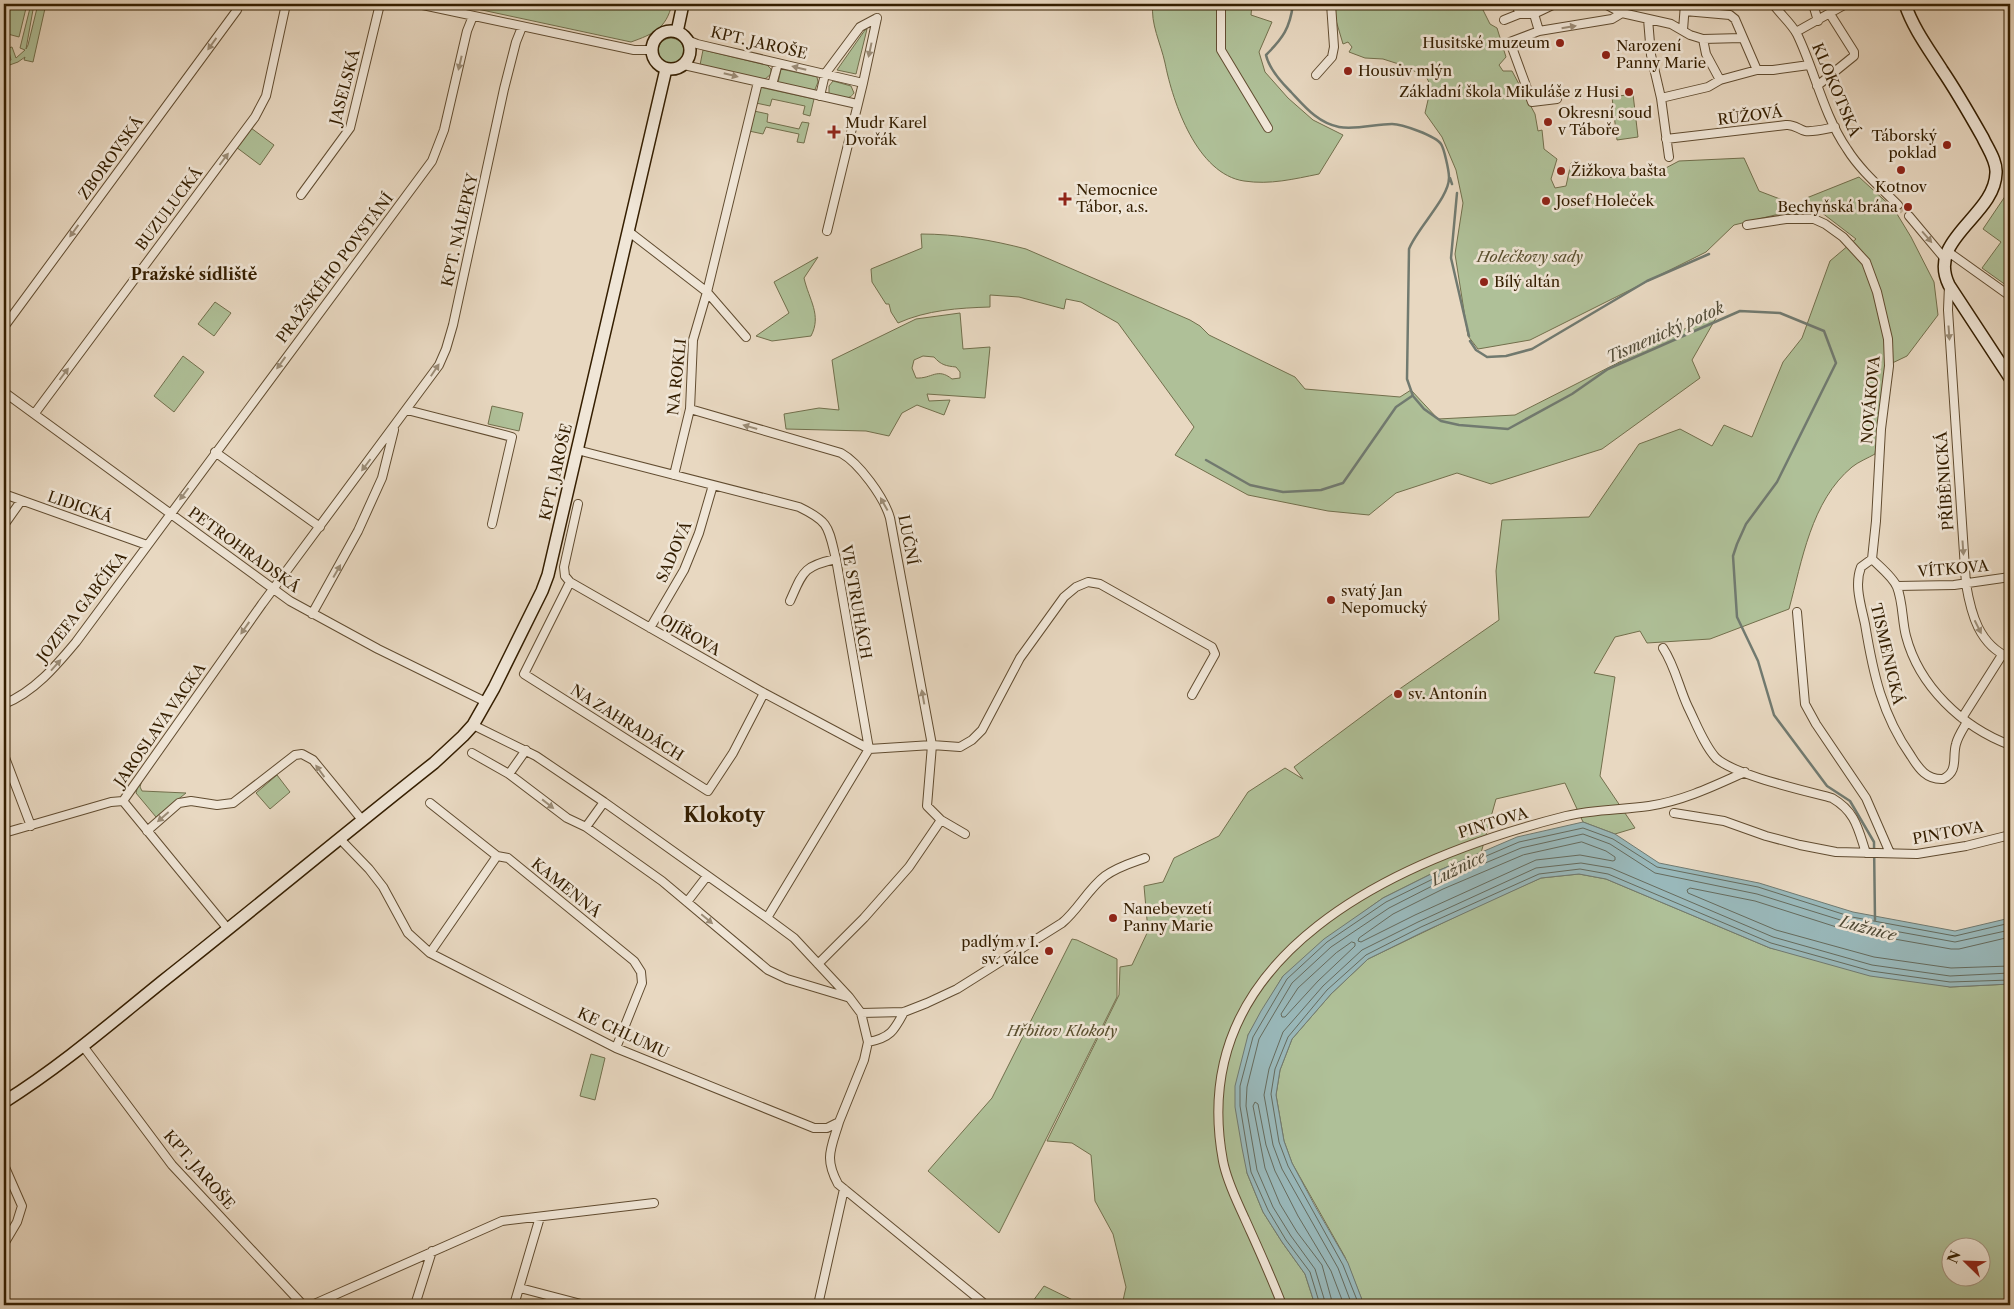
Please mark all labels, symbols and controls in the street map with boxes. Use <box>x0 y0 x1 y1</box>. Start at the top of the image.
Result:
street label: KPT. JAROŠE <box>709 22 809 63</box>
one-way arrow <box>1561 23 1577 31</box>
place label: Husitské muzeum <box>1422 33 1550 52</box>
place label: Narození Panny Marie <box>1616 36 1706 72</box>
one-way arrow <box>207 37 217 51</box>
marker: Husitské muzeum <box>1554 37 1566 49</box>
street label: KLOKOTSKÁ <box>1808 40 1865 140</box>
one-way arrow <box>866 43 874 58</box>
street label: JASELSKÁ <box>325 46 364 129</box>
marker: Narození Panny Marie <box>1600 49 1612 61</box>
one-way arrow <box>456 55 464 70</box>
place label: Housův mlýn <box>1358 61 1453 80</box>
one-way arrow <box>791 64 806 72</box>
marker: Housův mlýn <box>1342 65 1354 77</box>
one-way arrow <box>724 71 739 79</box>
place label: Základní škola Mikuláše z Husi <box>1399 82 1619 101</box>
marker: Základní škola Mikuláše z Husi <box>1623 86 1635 98</box>
street label: RŮŽOVÁ <box>1716 102 1784 129</box>
place label: Okresní soud v Táboře <box>1557 103 1652 139</box>
street label: ZBOROVSKÁ <box>74 112 148 203</box>
place label: Mudr Karel Dvořák <box>845 113 927 149</box>
marker: Okresní soud v Táboře <box>1542 116 1554 128</box>
marker: Mudr Karel Dvořák <box>827 125 841 139</box>
place label: Táborský poklad <box>1871 126 1938 162</box>
marker: Táborský poklad <box>1941 139 1953 151</box>
one-way arrow <box>218 153 229 166</box>
place label: Žižkova bašta <box>1571 161 1666 180</box>
street label: BUZULUCKÁ <box>131 163 207 254</box>
marker: Kotnov <box>1895 164 1907 176</box>
marker: Žižkova bašta <box>1555 165 1567 177</box>
street label: KPT. NÁLEPKY <box>437 171 482 288</box>
place label: Kotnov <box>1875 177 1928 196</box>
place label: Nemocnice Tábor, a.s. <box>1076 180 1158 216</box>
street label: PRAŽSKÉHO POVSTÁNÍ <box>272 189 397 346</box>
place label: Josef Holeček <box>1554 191 1656 210</box>
marker: Nemocnice Tábor, a.s. <box>1058 192 1072 206</box>
marker: Josef Holeček <box>1540 195 1552 207</box>
place label: Bechyňská brána <box>1778 197 1898 216</box>
marker: Bechyňská brána <box>1902 201 1914 213</box>
one-way arrow <box>69 224 80 237</box>
one-way arrow <box>1921 231 1933 243</box>
park label: Holečkovy sady <box>1476 247 1584 266</box>
district label: Pražské sídliště <box>131 264 258 284</box>
place label: Bílý altán <box>1494 272 1561 291</box>
marker: Bílý altán <box>1478 276 1490 288</box>
water label: Tismenický potok <box>1603 297 1728 367</box>
one-way arrow <box>1946 326 1954 342</box>
street label: NA ROKLI <box>663 338 690 416</box>
street label: NOVÁKOVA <box>1857 354 1884 445</box>
one-way arrow <box>276 356 286 370</box>
one-way arrow <box>430 364 440 377</box>
one-way arrow <box>59 368 70 381</box>
street label: KPT. JAROŠE <box>535 422 576 522</box>
one-way arrow <box>743 422 758 430</box>
street label: PŘÍBĚNICKÁ <box>1931 430 1957 531</box>
one-way arrow <box>361 458 371 472</box>
street label: LIDICKÁ <box>45 487 116 527</box>
one-way arrow <box>179 487 189 501</box>
one-way arrow <box>880 497 888 512</box>
street label: PETROHRADSKÁ <box>185 503 305 597</box>
street label: LUČNÍ <box>894 513 923 567</box>
street label: SADOVÁ <box>652 518 696 585</box>
one-way arrow <box>1960 540 1968 556</box>
street label: VE STRUHÁCH <box>837 542 876 661</box>
street label: JOZEFA GABČÍKA <box>31 547 131 667</box>
street label: VÍTKOVA <box>1916 556 1990 581</box>
one-way arrow <box>332 565 341 578</box>
place label: svatý Jan Nepomucký <box>1341 581 1428 617</box>
marker: svatý Jan Nepomucký <box>1325 594 1337 606</box>
street label: TISMENICKÁ <box>1867 601 1909 707</box>
street label: OJÍŘOVA <box>656 610 725 660</box>
one-way arrow <box>1974 620 1982 635</box>
one-way arrow <box>240 621 251 634</box>
one-way arrow <box>51 658 62 671</box>
street label: JAROSLAVA VACKA <box>109 658 210 792</box>
street label: NA ZAHRADÁCH <box>567 680 687 765</box>
place label: sv. Antonín <box>1408 684 1488 703</box>
marker: sv. Antonín <box>1392 688 1404 700</box>
one-way arrow <box>919 690 927 705</box>
one-way arrow <box>315 764 325 778</box>
one-way arrow <box>541 798 554 809</box>
district label: Klokoty <box>683 803 765 827</box>
street label: PINTOVA <box>1456 803 1531 842</box>
one-way arrow <box>157 811 169 822</box>
street label: PINTOVA <box>1911 817 1986 848</box>
water label: Lužnice <box>1426 846 1490 891</box>
street label: KAMENNÁ <box>528 854 606 922</box>
place label: Nanebevzetí Panny Marie <box>1123 899 1213 935</box>
water label: Lužnice <box>1835 910 1900 946</box>
marker: Nanebevzetí Panny Marie <box>1107 912 1119 924</box>
one-way arrow <box>701 914 714 925</box>
place label: padlým v I. sv. válce <box>961 932 1039 968</box>
marker: padlým v I. sv. válce <box>1043 945 1055 957</box>
street label: KE CHLUMU <box>575 1003 672 1062</box>
park label: Hřbitov Klokoty <box>1006 1021 1118 1040</box>
street label: KPT. JAROŠE <box>160 1126 239 1213</box>
north arrow <box>1942 1236 1992 1286</box>
text: N <box>1943 1248 1965 1266</box>

